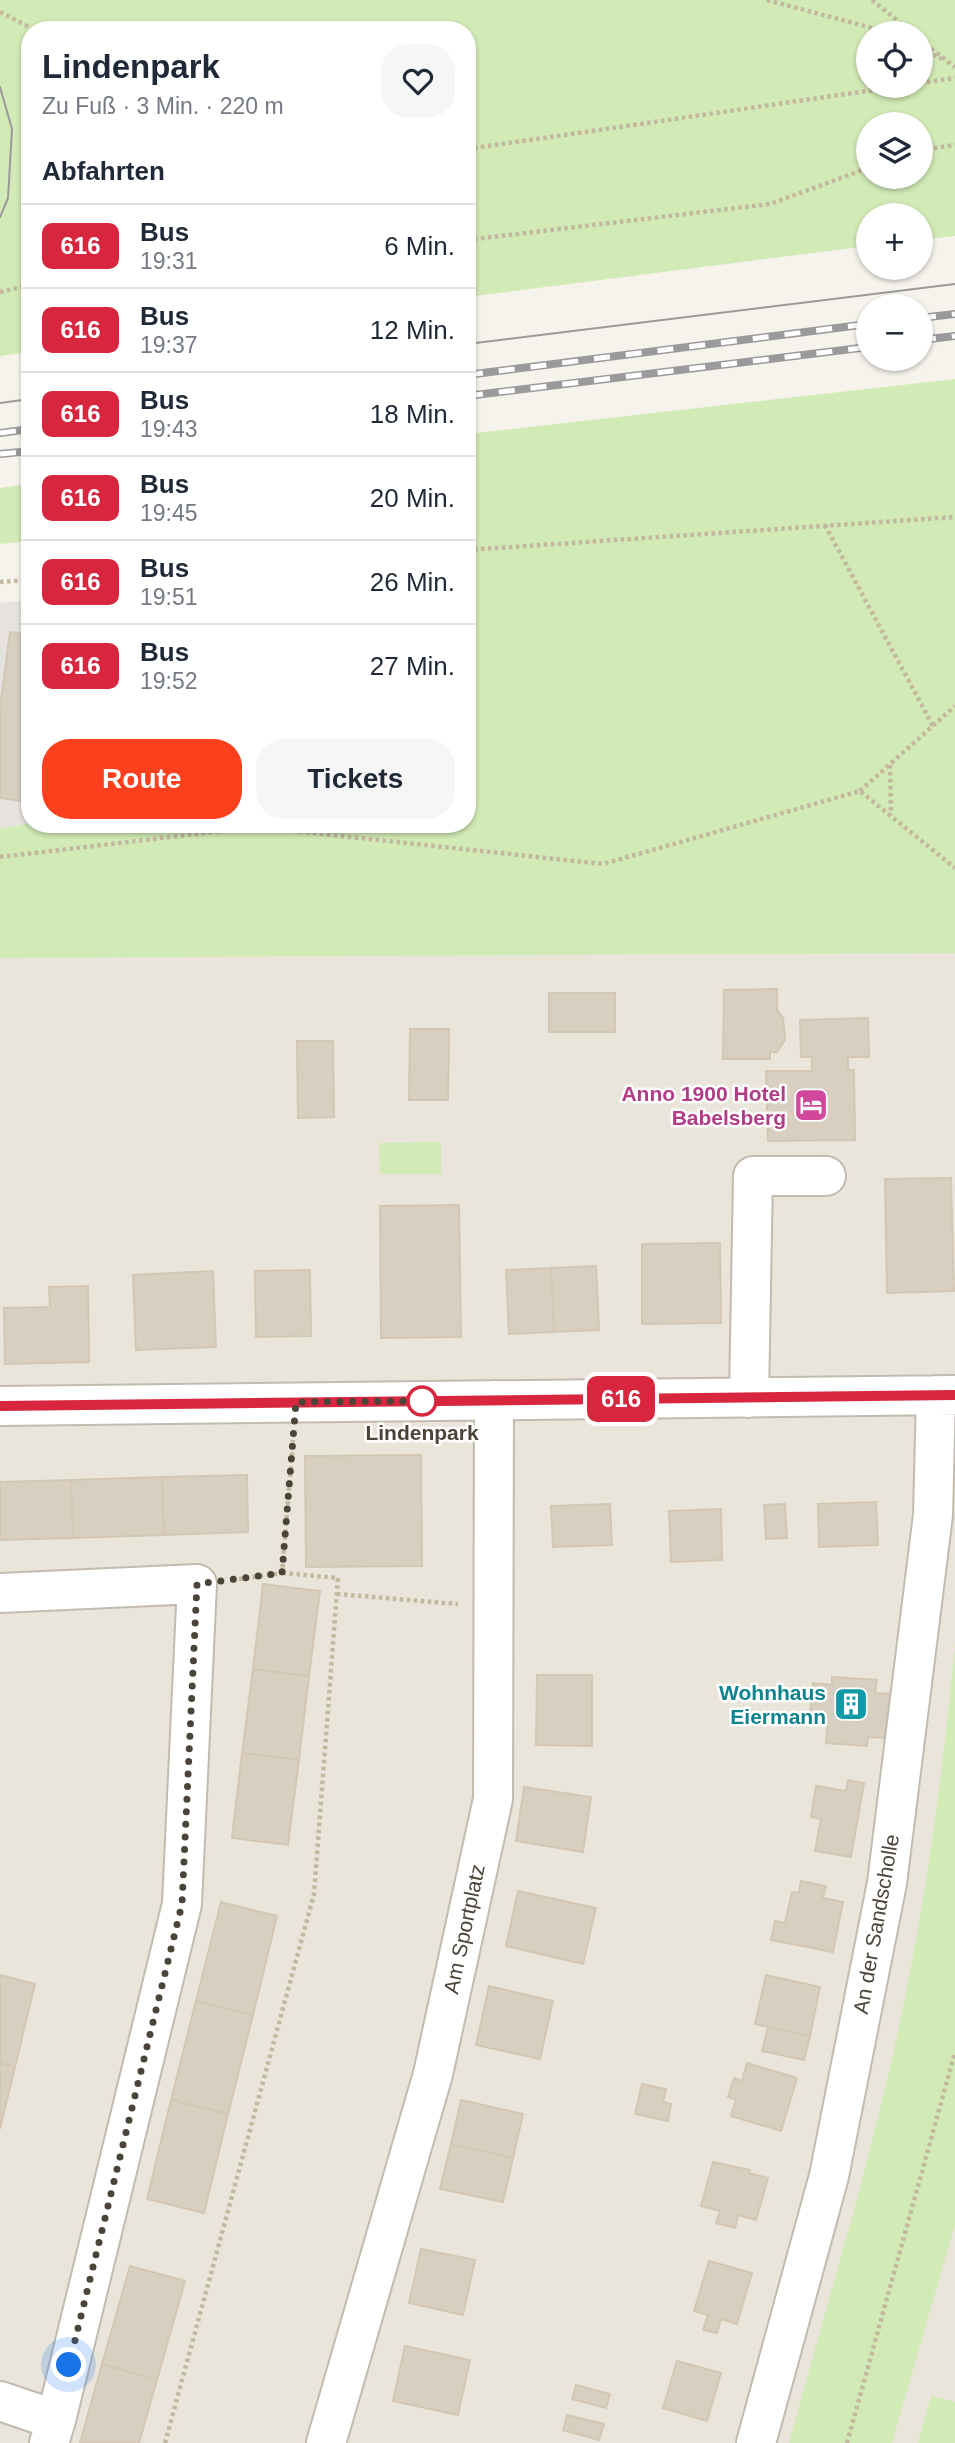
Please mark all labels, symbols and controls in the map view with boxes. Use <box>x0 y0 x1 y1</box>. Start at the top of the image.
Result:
map controls <box>856 21 933 371</box>
button: locate <box>856 21 933 98</box>
button: heart <box>381 44 455 118</box>
text: Lindenpark <box>42 48 220 85</box>
text: Zu Fuß · 3 Min. · 220 m <box>42 93 284 119</box>
button: layers <box>856 112 933 189</box>
text: Abfahrten <box>42 156 165 186</box>
button: + <box>856 203 933 280</box>
text: Bus <box>140 217 189 247</box>
text: 6 Min. <box>384 231 455 261</box>
text: 616 <box>60 232 101 259</box>
text: 19:31 <box>140 248 198 274</box>
button: − <box>856 294 933 371</box>
text: Bus <box>140 301 189 331</box>
text: 12 Min. <box>370 315 455 345</box>
text: 616 <box>60 316 101 343</box>
text: 19:37 <box>140 332 198 358</box>
text: Bus <box>140 385 189 415</box>
text: 18 Min. <box>370 399 455 429</box>
text: 616 <box>60 400 101 427</box>
text: 19:43 <box>140 416 198 442</box>
text: Bus <box>140 469 189 499</box>
text: 20 Min. <box>370 483 455 513</box>
text: 616 <box>60 484 101 511</box>
text: 19:45 <box>140 500 198 526</box>
text: Bus <box>140 553 189 583</box>
text: 26 Min. <box>370 567 455 597</box>
text: 616 <box>60 568 101 595</box>
text: 19:51 <box>140 584 198 610</box>
text: Bus <box>140 637 189 667</box>
text: 27 Min. <box>370 651 455 681</box>
text: 616 <box>60 652 101 679</box>
text: 19:52 <box>140 668 198 694</box>
button: Route <box>42 739 242 819</box>
button: Tickets <box>256 739 455 819</box>
place label: Anno 1900 Hotel Babelsberg <box>621 1082 786 1129</box>
hotel icon: Anno 1900 Hotel Babelsberg <box>792 1086 830 1124</box>
line badge: 616 <box>581 1376 661 1422</box>
text: 616 <box>601 1385 641 1412</box>
marker: Lindenpark <box>407 1386 437 1416</box>
place label: Lindenpark <box>365 1421 479 1444</box>
place label: Wohnhaus Eiermann <box>719 1681 826 1728</box>
building icon: Wohnhaus Eiermann <box>832 1685 870 1723</box>
street label: An der Sandscholle <box>849 1832 903 2016</box>
street label: Am Sportplatz <box>439 1862 489 1996</box>
your location <box>51 2347 86 2382</box>

